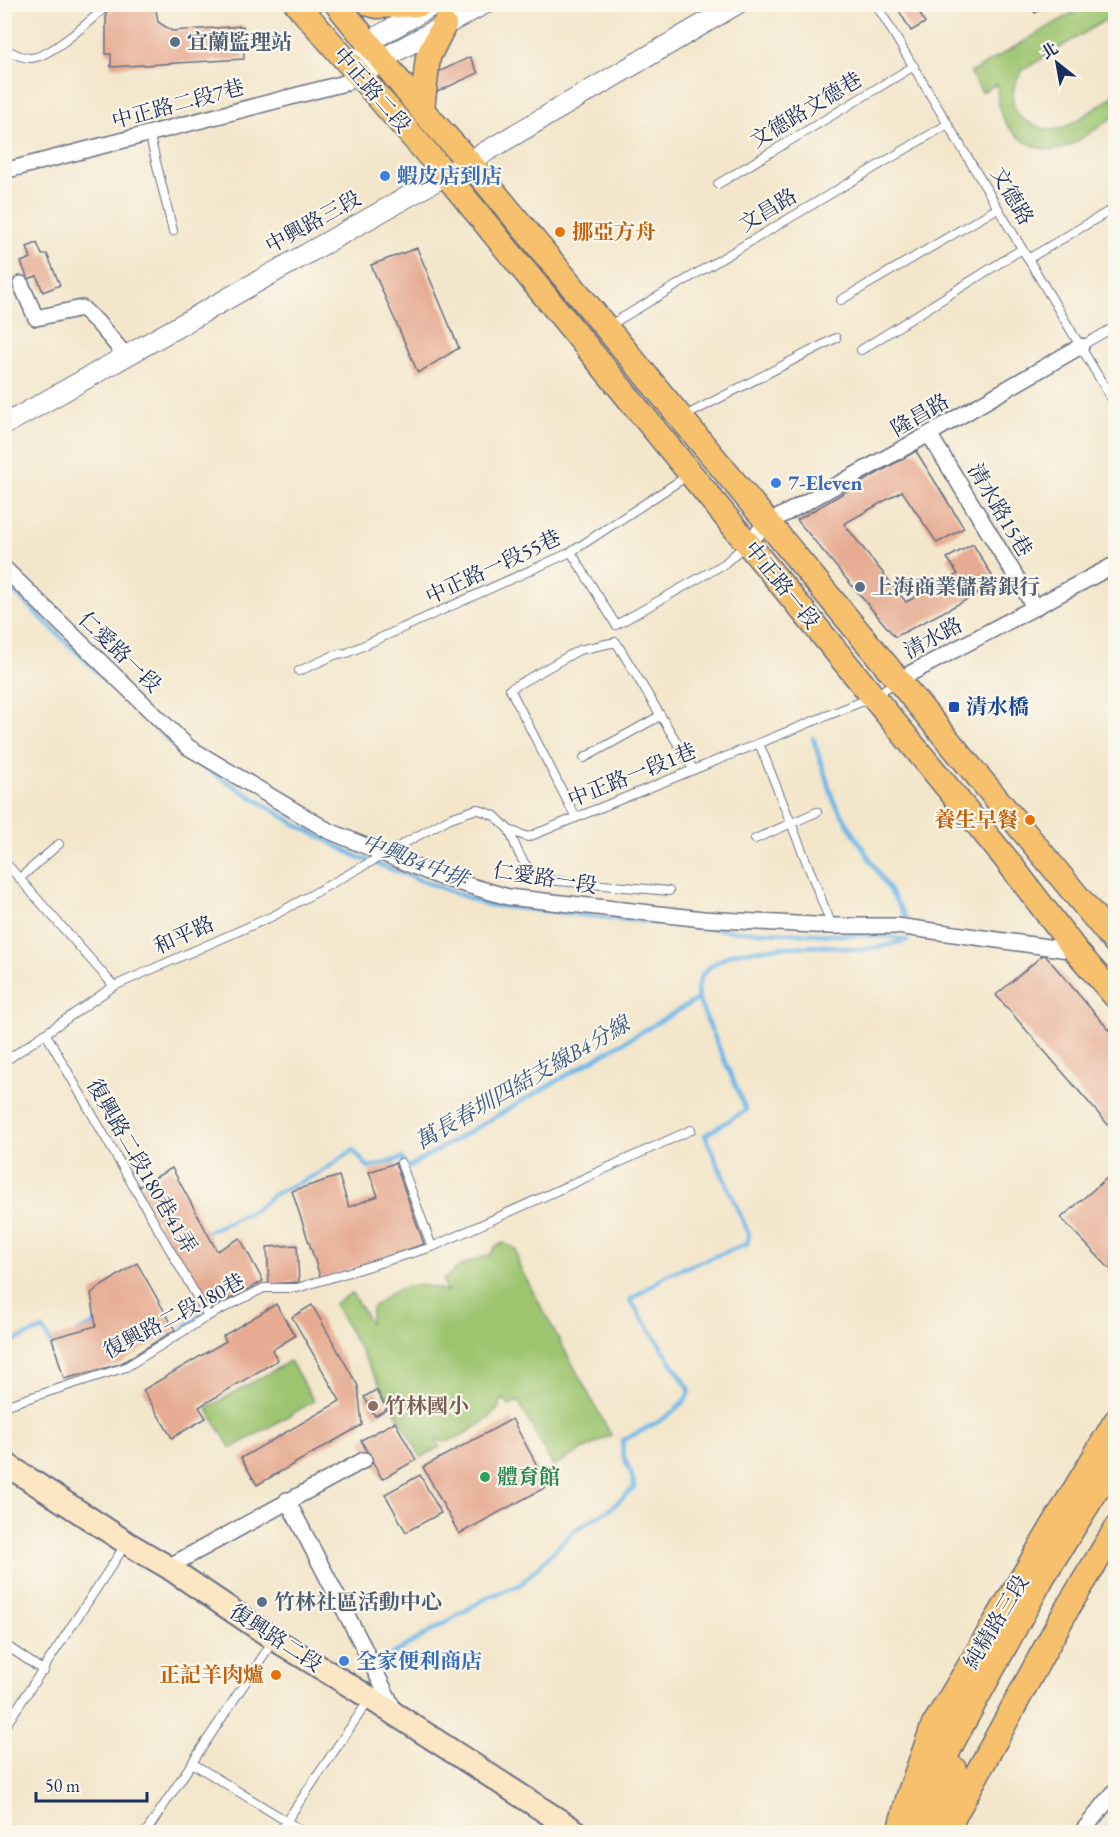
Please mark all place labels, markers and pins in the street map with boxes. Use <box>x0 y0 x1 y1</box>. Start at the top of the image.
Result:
place label: 宜蘭監理站 <box>187 28 292 55</box>
marker: 宜蘭監理站 <box>168 35 182 49</box>
place label: 蝦皮店到店 <box>397 162 502 189</box>
marker: 蝦皮店到店 <box>378 169 392 183</box>
place label: 挪亞方舟 <box>572 218 656 245</box>
marker: 挪亞方舟 <box>553 225 567 239</box>
place label: 7-Eleven <box>788 469 863 496</box>
marker: 7-Eleven <box>769 476 783 490</box>
place label: 上海商業儲蓄銀行 <box>872 573 1040 600</box>
marker: 上海商業儲蓄銀行 <box>853 580 867 594</box>
place label: 清水橋 <box>966 693 1029 720</box>
marker: 清水橋 <box>947 700 961 714</box>
place label: 養生早餐 <box>934 806 1018 833</box>
marker: 養生早餐 <box>1023 813 1037 827</box>
place label: 竹林國小 <box>385 1392 469 1419</box>
marker: 竹林國小 <box>366 1399 380 1413</box>
place label: 體育館 <box>497 1463 560 1490</box>
marker: 體育館 <box>478 1470 492 1484</box>
place label: 竹林社區活動中心 <box>274 1588 442 1615</box>
marker: 竹林社區活動中心 <box>255 1595 269 1609</box>
place label: 全家便利商店 <box>356 1647 482 1674</box>
marker: 全家便利商店 <box>337 1654 351 1668</box>
place label: 正記羊肉爐 <box>159 1661 264 1688</box>
marker: 正記羊肉爐 <box>269 1668 283 1682</box>

